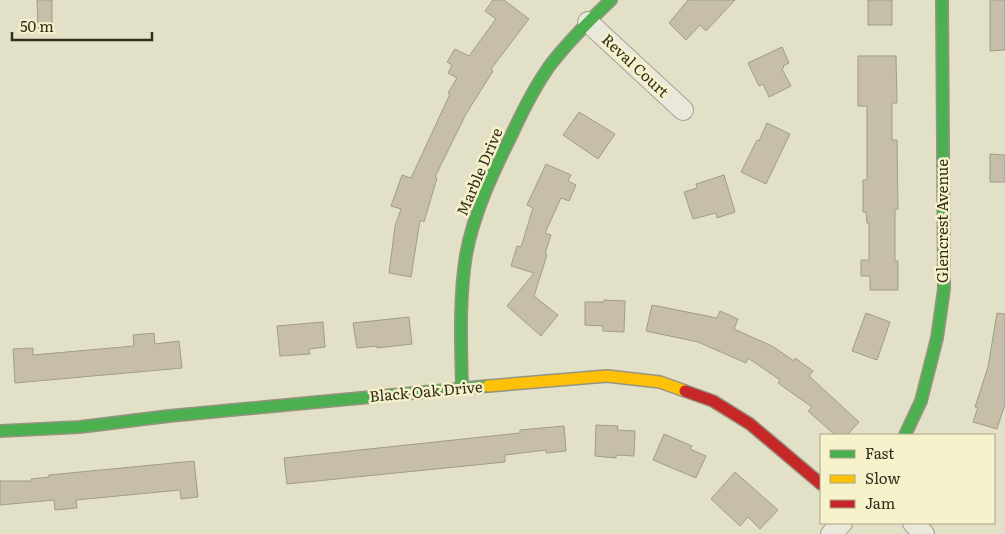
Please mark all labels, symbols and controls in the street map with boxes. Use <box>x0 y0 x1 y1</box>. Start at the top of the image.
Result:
scale bar <box>12 10 152 42</box>
text: 50 m <box>20 14 54 37</box>
street label: Reval Court <box>597 28 675 102</box>
street label: Marble Drive <box>450 124 508 219</box>
street label: Glencrest Avenue <box>930 159 953 283</box>
street label: Black Oak Drive <box>368 374 484 407</box>
legend <box>820 434 995 524</box>
text: Fast <box>865 441 894 464</box>
text: Slow <box>865 466 900 489</box>
text: Jam <box>865 491 896 514</box>

